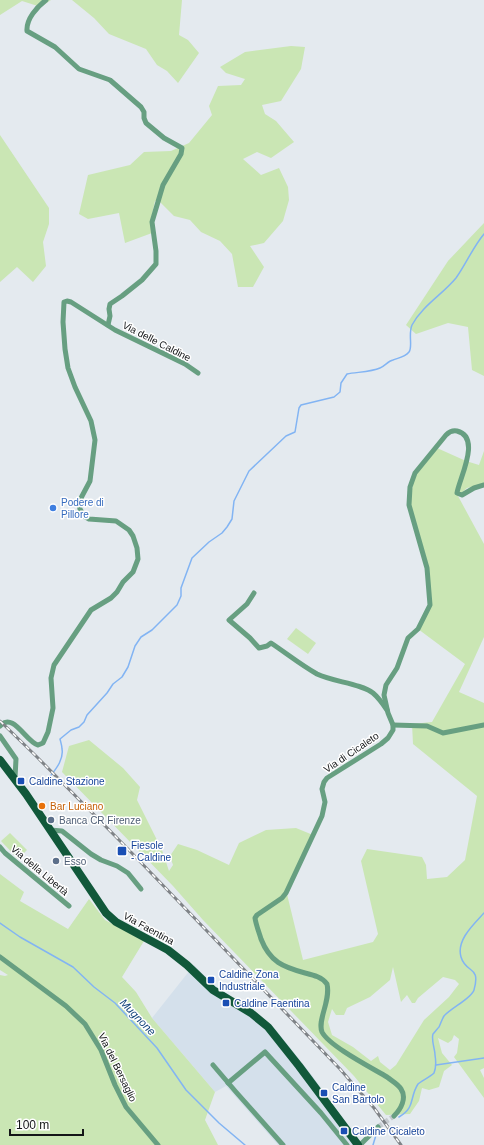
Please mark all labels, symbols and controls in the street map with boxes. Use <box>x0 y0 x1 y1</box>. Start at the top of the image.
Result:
street label: Via delle Caldine <box>121 320 193 364</box>
place label: Podere di Pillore <box>61 497 104 520</box>
marker: Podere di Pillore <box>48 503 58 513</box>
street label: Via di Cicaleto <box>322 730 381 775</box>
marker: Caldine Stazione <box>16 776 26 786</box>
place label: Caldine Stazione <box>29 776 105 787</box>
marker: Bar Luciano <box>37 801 47 811</box>
place label: Bar Luciano <box>50 801 104 812</box>
marker: Banca CR Firenze <box>46 815 56 825</box>
place label: Banca CR Firenze <box>59 815 141 826</box>
place label: Fiesole - Caldine <box>131 840 171 863</box>
street label: Via della Libertà <box>9 843 71 898</box>
marker: Fiesole - Caldine <box>116 845 128 857</box>
marker: Esso <box>51 856 61 866</box>
place label: Esso <box>64 856 87 867</box>
street label: Via Faentina <box>122 910 176 947</box>
place label: Caldine Zona Industriale <box>219 969 279 992</box>
marker: Caldine Zona Industriale <box>206 975 216 985</box>
water label: Mugnone <box>118 996 158 1038</box>
marker: Caldine Faentina <box>221 998 231 1008</box>
place label: Caldine Faentina <box>234 998 310 1009</box>
street label: Via del Bersaglio <box>96 1031 139 1104</box>
place label: Caldine San Bartolo <box>332 1082 385 1105</box>
marker: Caldine San Bartolo <box>319 1088 329 1098</box>
scale bar <box>10 1111 83 1137</box>
text: 100 m <box>16 1118 49 1132</box>
marker: Caldine Cicaleto <box>339 1126 349 1136</box>
place label: Caldine Cicaleto <box>352 1126 425 1137</box>

